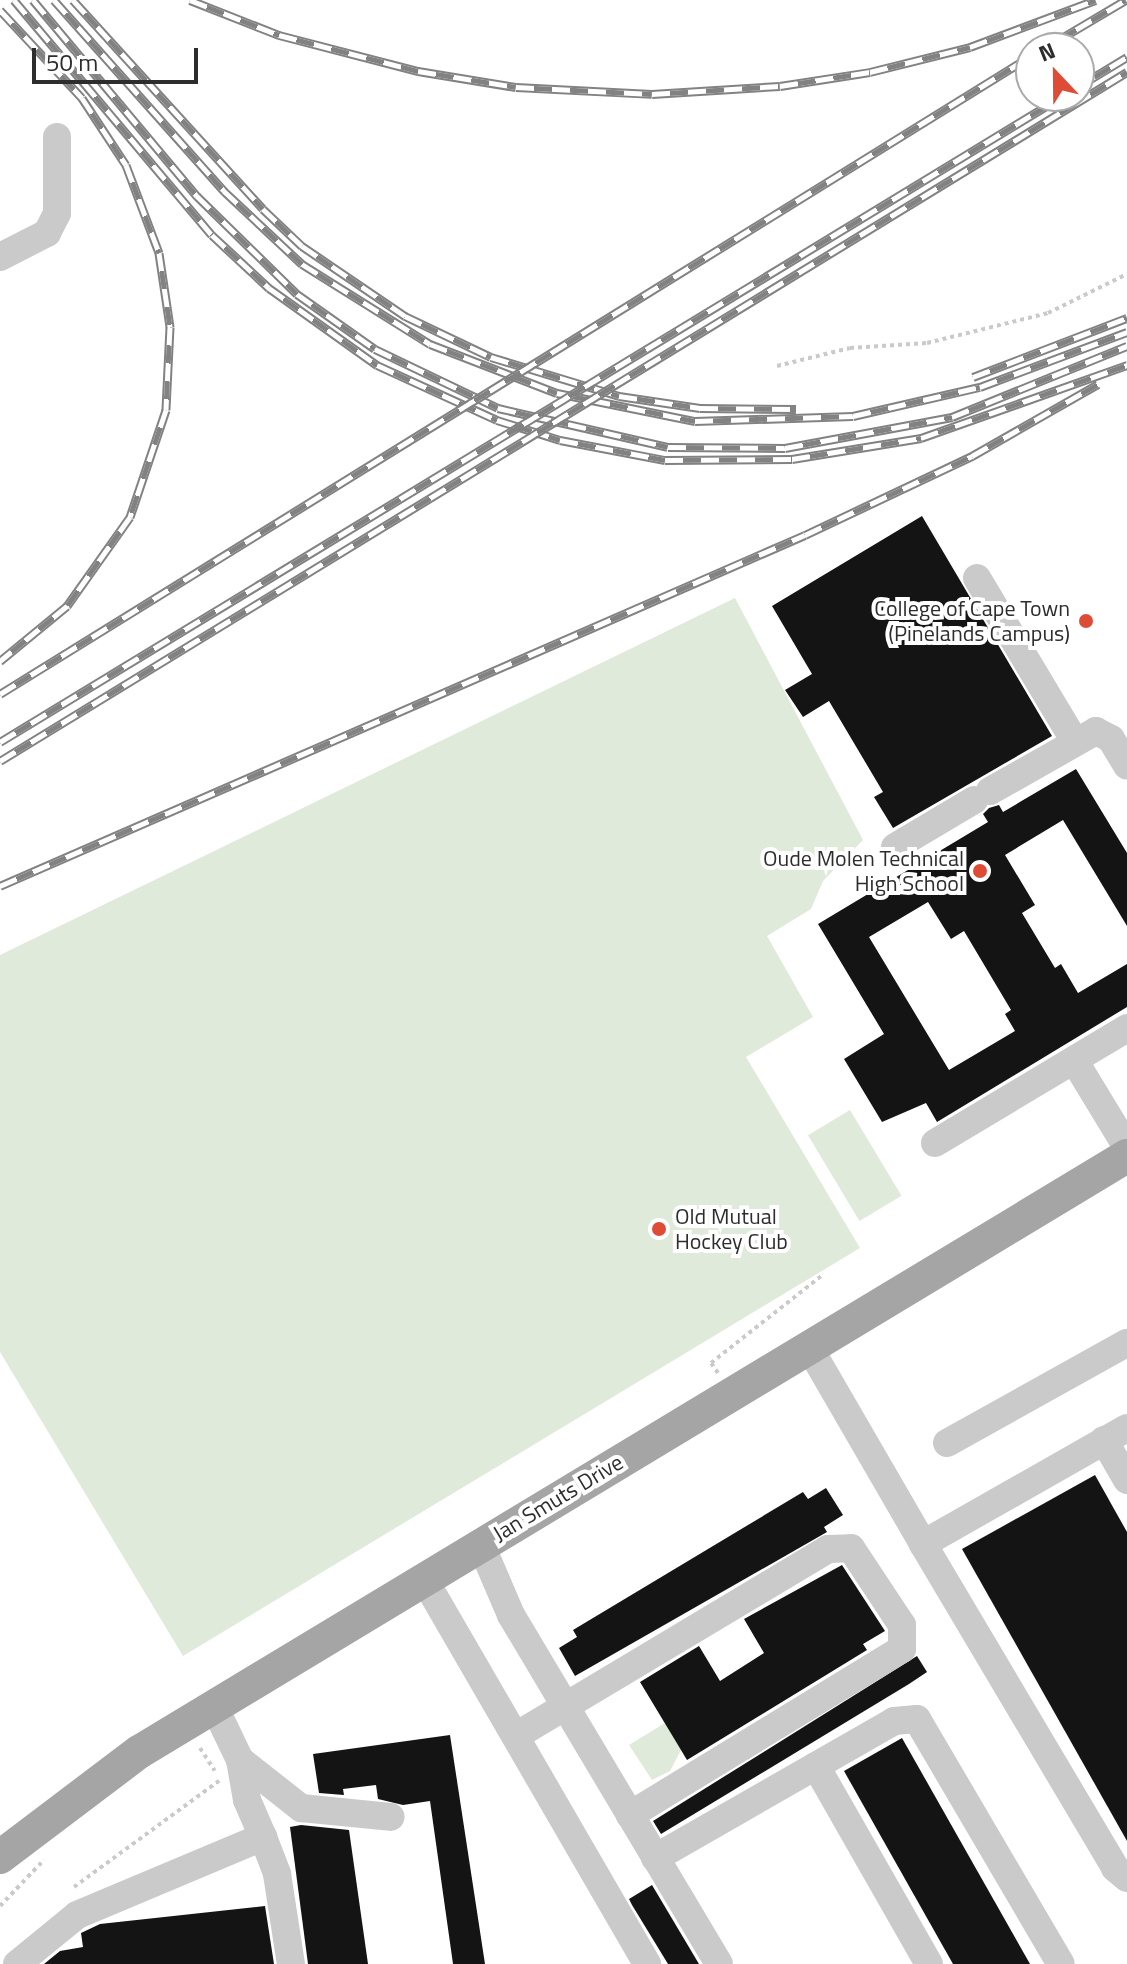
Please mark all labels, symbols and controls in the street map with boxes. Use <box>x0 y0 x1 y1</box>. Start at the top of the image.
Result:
scale bar <box>36 32 202 82</box>
north arrow <box>1015 32 1095 112</box>
text: N <box>1033 33 1060 70</box>
text: 50 m <box>46 44 98 80</box>
place label: College of Cape Town (Pinelands Campus) <box>874 595 1070 646</box>
marker: College of Cape Town (Pinelands Campus) <box>1077 612 1095 630</box>
place label: Oude Molen Technical High School <box>763 845 964 896</box>
marker: Oude Molen Technical High School <box>971 862 989 880</box>
place label: Old Mutual Hockey Club <box>675 1203 788 1254</box>
marker: Old Mutual Hockey Club <box>650 1220 668 1238</box>
street label: Jan Smuts Drive <box>488 1449 628 1547</box>

